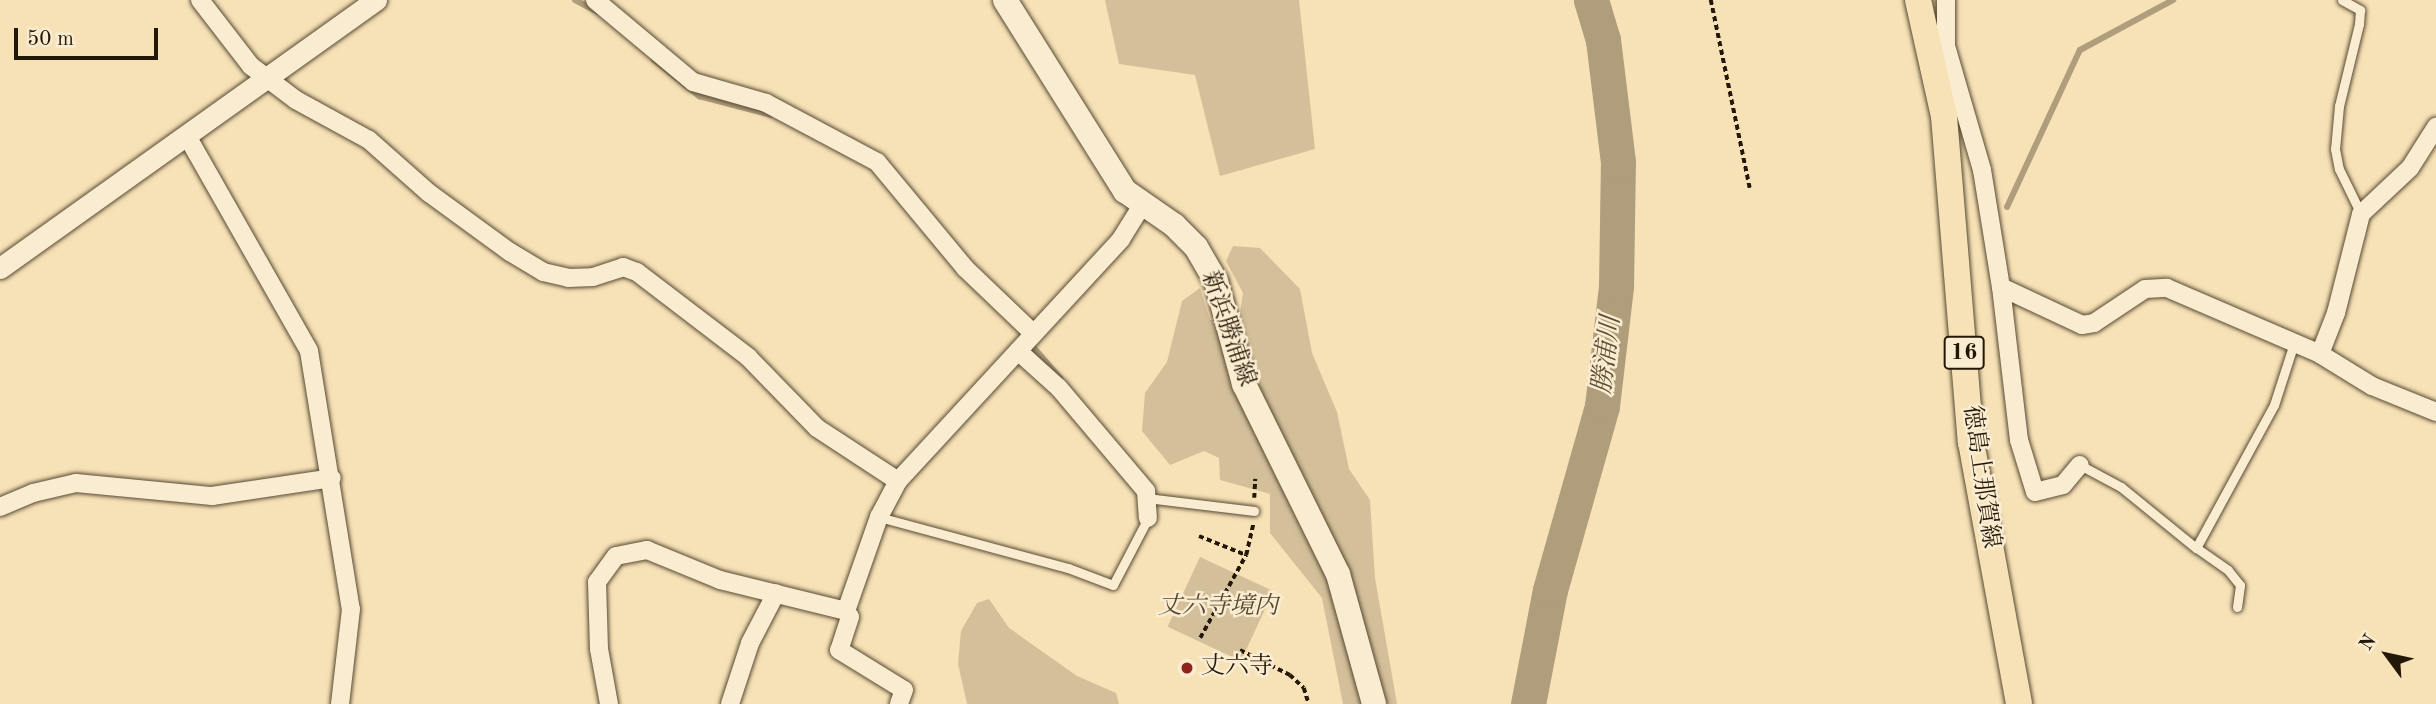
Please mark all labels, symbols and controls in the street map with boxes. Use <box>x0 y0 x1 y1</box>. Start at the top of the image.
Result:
scale bar <box>18 14 161 58</box>
text: 50 m <box>27 29 74 50</box>
street label: 新浜勝浦線 <box>1194 268 1260 390</box>
water label: 勝浦川 <box>1588 314 1628 396</box>
road number: 16 <box>1943 334 1985 372</box>
street label: 徳島上那賀線 <box>1956 404 2004 550</box>
park label: 丈六寺境内 <box>1158 594 1278 622</box>
north arrow <box>2352 620 2422 690</box>
text: N <box>2357 632 2381 655</box>
place label: 丈六寺 <box>1201 654 1273 682</box>
marker: 丈六寺 <box>1179 660 1195 676</box>

